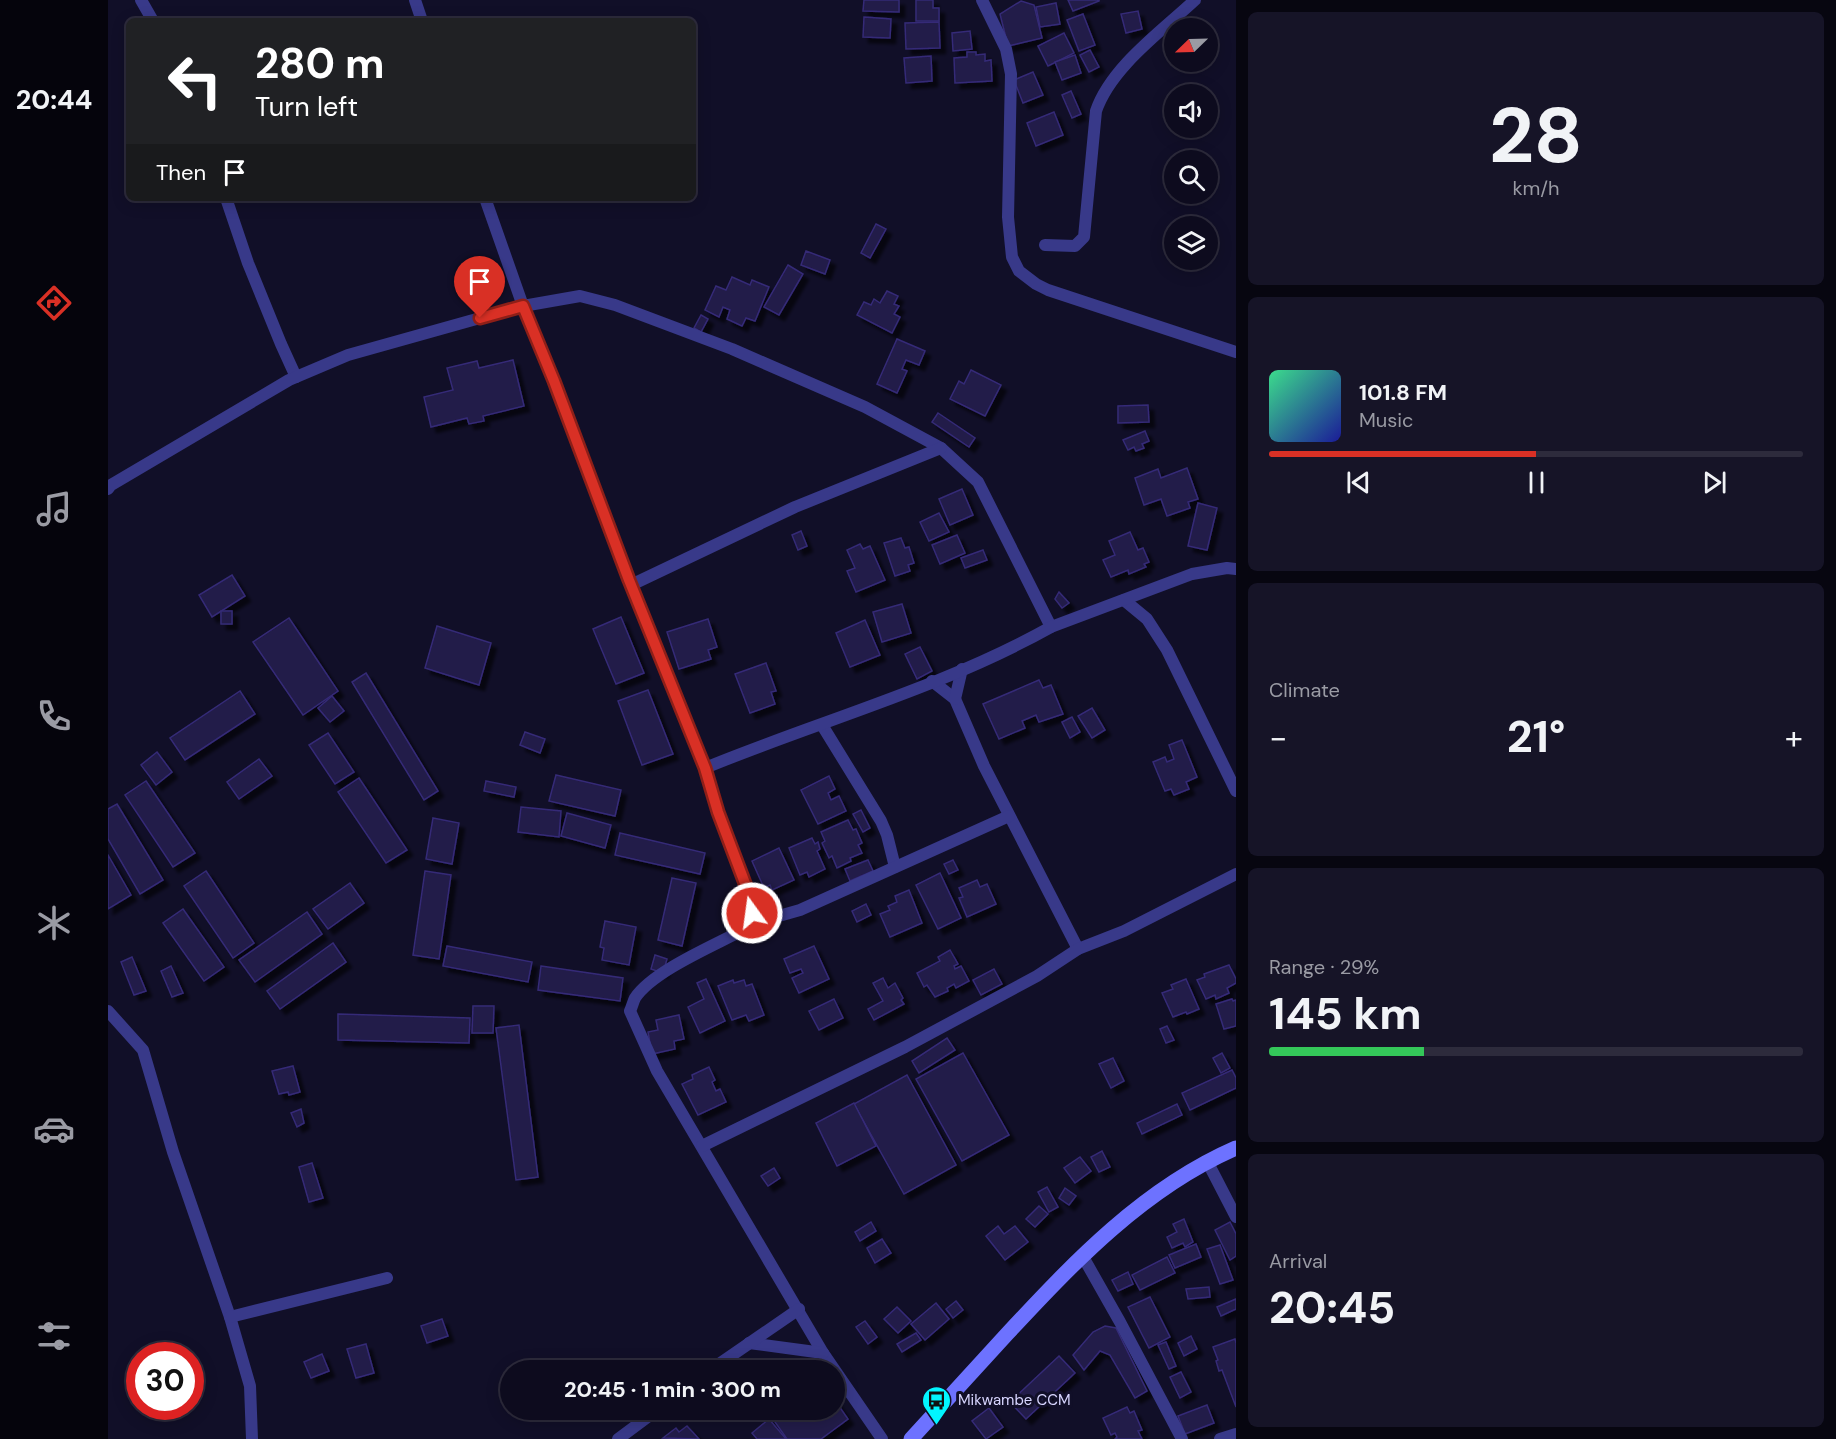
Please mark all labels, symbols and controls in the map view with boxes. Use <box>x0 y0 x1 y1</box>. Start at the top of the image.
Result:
north arrow <box>1164 18 1218 72</box>
map controls <box>1164 18 1218 270</box>
text: 280 m <box>255 36 385 91</box>
icon: left <box>156 42 234 120</box>
text: 20:44 <box>16 82 92 117</box>
button: sound <box>1164 84 1218 138</box>
text: 28 <box>1489 85 1583 186</box>
text: Turn left <box>255 89 358 124</box>
button: search <box>1164 150 1218 204</box>
icon: arrive <box>218 156 251 189</box>
text: Then <box>156 158 206 187</box>
text: km/h <box>1512 175 1560 201</box>
button: layers <box>1164 216 1218 270</box>
pin <box>454 256 505 318</box>
icon: arrive <box>463 265 496 298</box>
icon: directions <box>33 282 75 324</box>
text: 101.8 FM <box>1359 378 1447 407</box>
text: Music <box>1359 407 1414 433</box>
icon: previous <box>1342 466 1375 499</box>
icon: pause <box>1520 466 1553 499</box>
icon: next <box>1698 466 1731 499</box>
icon: music <box>33 488 75 530</box>
text: Climate <box>1269 677 1340 703</box>
icon: phone <box>33 695 75 737</box>
text: 21° <box>1507 707 1565 766</box>
text: − <box>1269 716 1287 759</box>
text: + <box>1785 716 1803 759</box>
position arrow <box>720 881 784 945</box>
icon: climate <box>33 902 75 944</box>
text: Range · 29% <box>1269 954 1379 980</box>
text: 145 km <box>1269 984 1422 1043</box>
icon: car <box>33 1108 75 1150</box>
text: Arrival <box>1269 1248 1327 1274</box>
text: 20:45 <box>1269 1278 1395 1337</box>
icon: filters <box>33 1315 75 1357</box>
speed limit sign: 30 <box>126 1342 204 1420</box>
text: 20:45 · 1 min · 300 m <box>564 1375 781 1404</box>
bus stop icon: Mikwambe CCM <box>921 1384 953 1426</box>
place label: Mikwambe CCM <box>958 1390 1071 1410</box>

